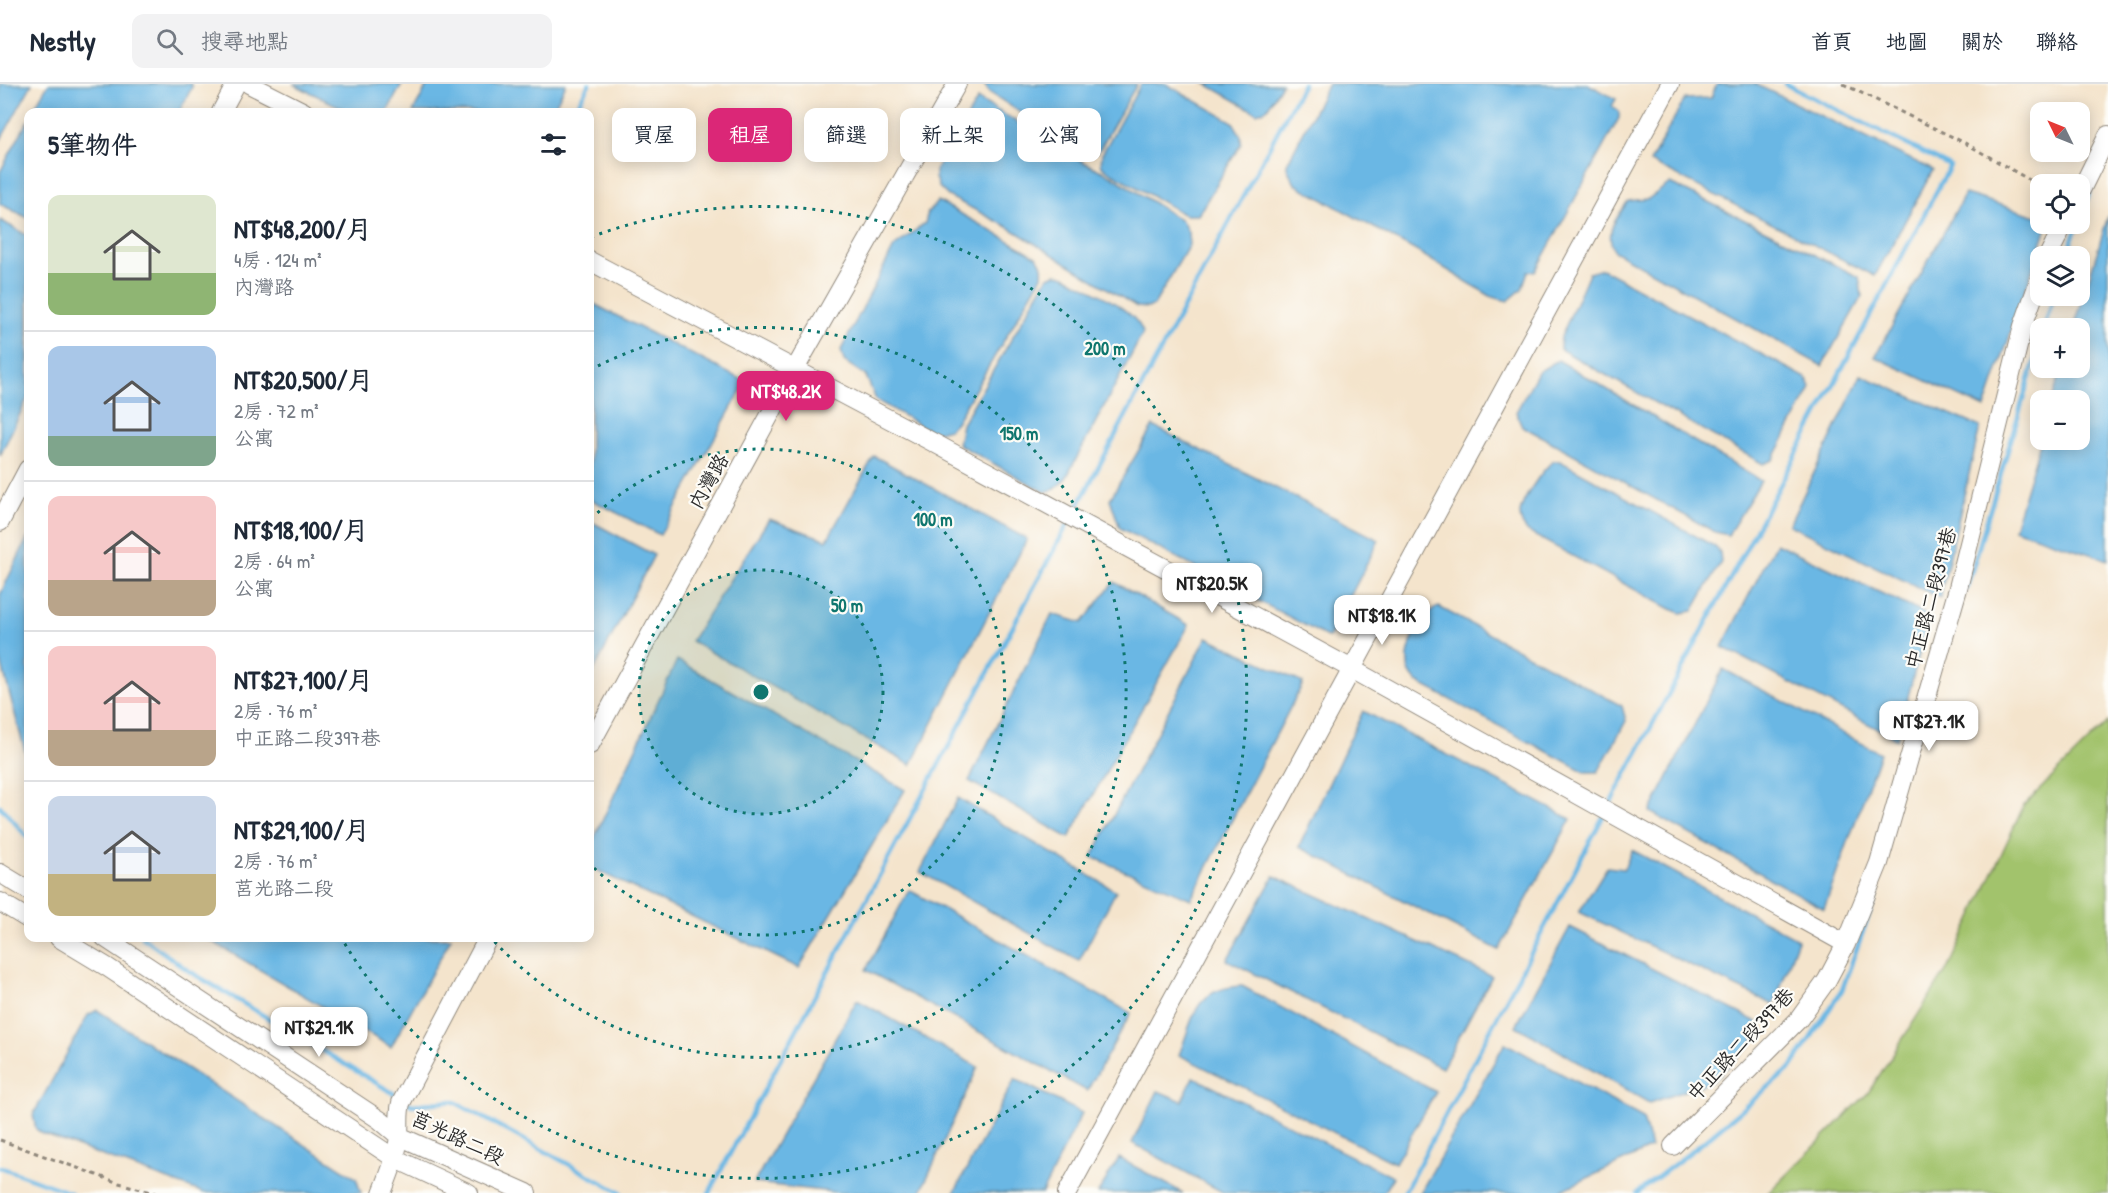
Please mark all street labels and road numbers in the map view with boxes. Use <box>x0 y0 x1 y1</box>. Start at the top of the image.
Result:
street label: 內灣路 <box>682 447 735 514</box>
street label: 中正路二段397巷 <box>1898 523 1962 672</box>
street label: 中正路二段397巷 <box>1680 981 1800 1107</box>
street label: 莒光路二段 <box>407 1104 509 1170</box>

